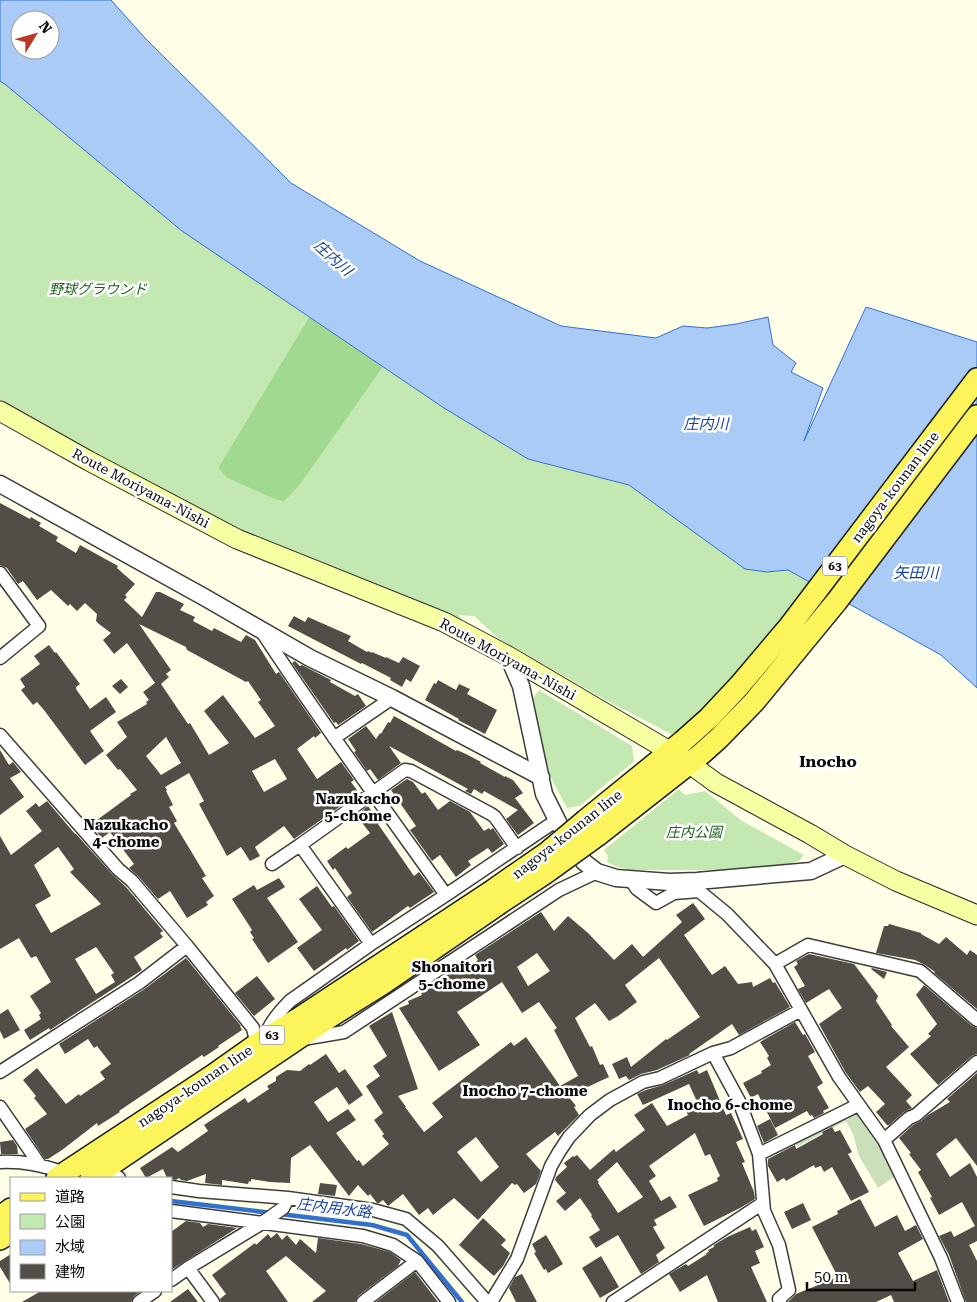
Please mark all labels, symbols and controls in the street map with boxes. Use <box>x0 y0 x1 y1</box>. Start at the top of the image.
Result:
north arrow <box>10 10 60 60</box>
text: N <box>36 18 55 36</box>
water label: 庄内川 <box>310 236 357 281</box>
park label: 野球グラウンド <box>49 281 148 297</box>
water label: 庄内川 <box>683 415 730 433</box>
street label: nagoya-kounan line <box>848 428 942 546</box>
street label: Route Moriyama-Nishi <box>70 445 213 531</box>
road number: 63 <box>822 556 848 576</box>
water label: 矢田川 <box>893 564 940 582</box>
street label: Route Moriyama-Nishi <box>437 615 579 703</box>
district label: Inocho <box>799 752 857 771</box>
street label: nagoya-kounan line <box>509 786 625 882</box>
district label: Nazukacho 5-chome <box>315 790 401 825</box>
district label: Nazukacho 4-chome <box>83 816 169 851</box>
park label: 庄内公園 <box>666 824 724 840</box>
district label: Shonaitori 5-chome <box>412 958 492 993</box>
road number: 63 <box>260 1026 284 1044</box>
street label: nagoya-kounan line <box>135 1042 256 1130</box>
district label: Inocho 7-chome <box>463 1082 588 1100</box>
district label: Inocho 6-chome <box>668 1096 793 1114</box>
legend <box>10 1177 172 1292</box>
text: 道路 <box>55 1188 85 1206</box>
water label: 庄内用水路 <box>296 1194 374 1222</box>
text: 公園 <box>55 1213 85 1231</box>
text: 水域 <box>55 1238 85 1256</box>
scale bar <box>807 1260 914 1292</box>
text: 建物 <box>55 1263 85 1281</box>
text: 50 m <box>814 1268 849 1286</box>

